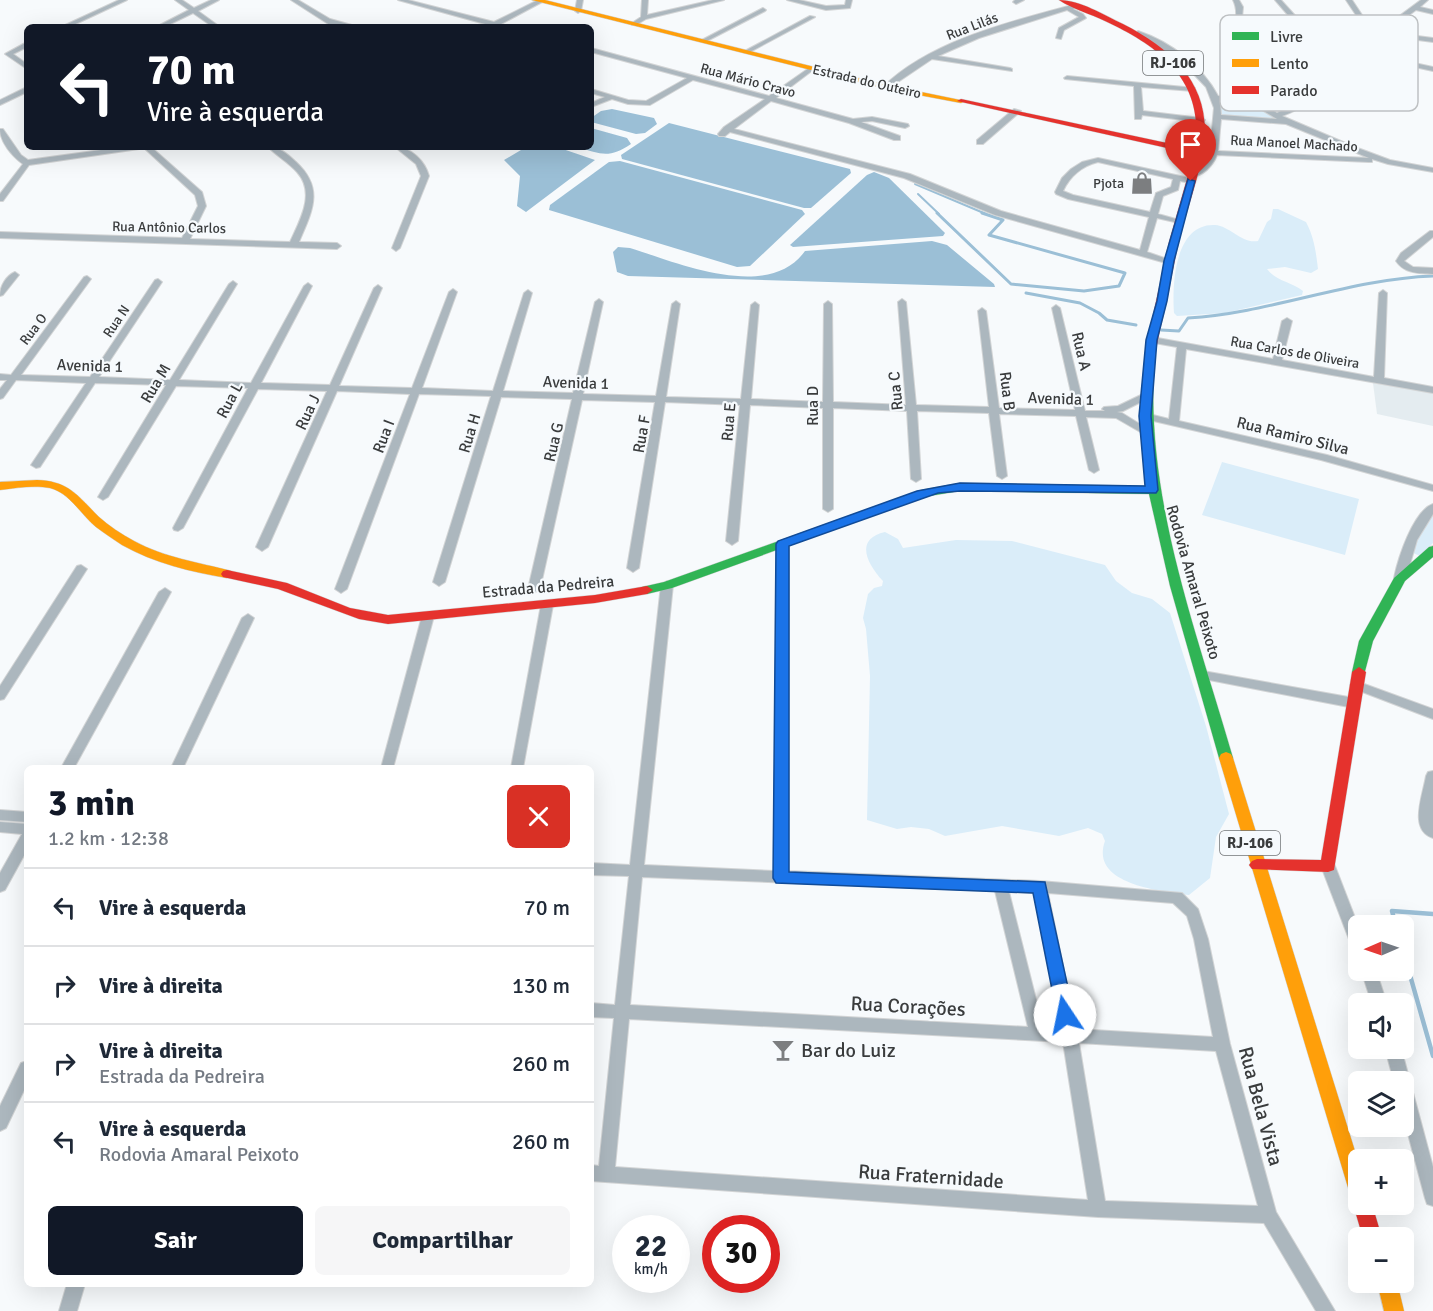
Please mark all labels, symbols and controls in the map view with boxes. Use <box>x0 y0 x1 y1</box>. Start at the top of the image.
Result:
street label: Rua Lilás <box>944 9 1000 44</box>
legend <box>1220 15 1418 111</box>
text: Livre <box>1270 27 1303 47</box>
text: 70 m <box>147 45 236 96</box>
icon: left <box>48 48 126 126</box>
road number: RJ-106 <box>1143 51 1203 75</box>
text: Lento <box>1270 54 1308 74</box>
street label: Rua Mário Cravo <box>698 60 797 101</box>
street label: Estrada do Outeiro <box>811 61 923 102</box>
text: Parado <box>1270 81 1317 101</box>
text: Vire à esquerda <box>147 96 324 129</box>
pin <box>1165 119 1216 181</box>
icon: arrive <box>1174 128 1207 161</box>
street label: Rua Manoel Machado <box>1230 132 1358 155</box>
shop icon: Pjota <box>1129 170 1155 196</box>
place label: Pjota <box>1093 175 1124 192</box>
street label: Rua Antônio Carlos <box>112 218 226 237</box>
street label: Rua N <box>99 302 133 341</box>
street label: Rua O <box>16 310 51 348</box>
street label: Rua A <box>1067 330 1095 373</box>
street label: Rua Carlos de Oliveira <box>1229 333 1361 372</box>
street label: Avenida 1 <box>56 355 124 377</box>
street label: Rua M <box>136 360 175 407</box>
street label: Rua C <box>884 370 908 411</box>
street label: Rua B <box>995 370 1019 412</box>
street label: Avenida 1 <box>542 372 610 394</box>
street label: Rua L <box>212 379 248 422</box>
street label: Rua D <box>803 386 823 426</box>
street label: Avenida 1 <box>1027 388 1095 410</box>
street label: Rua J <box>291 392 325 433</box>
street label: Rua E <box>717 402 741 442</box>
street label: Rua H <box>454 411 485 456</box>
street label: Rua Ramiro Silva <box>1235 412 1351 460</box>
street label: Rua F <box>629 414 655 455</box>
street label: Rua I <box>368 417 399 456</box>
street label: Rua G <box>540 421 568 464</box>
street label: Rodovia Amaral Peixoto <box>1161 503 1225 662</box>
street label: Estrada da Pedreira <box>481 571 615 603</box>
text: 3 min <box>48 781 135 826</box>
button: close <box>507 785 570 848</box>
text: 1.2 km · 12:38 <box>48 826 169 851</box>
road number: RJ-106 <box>1220 831 1280 855</box>
icon: left <box>48 891 81 924</box>
text: Vire à esquerda <box>99 894 246 921</box>
text: 70 m <box>524 894 570 921</box>
north arrow <box>1348 915 1414 981</box>
map controls <box>1348 915 1414 1293</box>
icon: right <box>48 969 81 1002</box>
text: Vire à direita <box>99 972 223 999</box>
text: 130 m <box>512 972 570 999</box>
position arrow <box>1033 983 1097 1047</box>
street label: Rua Corações <box>850 991 966 1022</box>
button: sound <box>1348 993 1414 1059</box>
text: Vire à direita <box>99 1037 223 1064</box>
bar icon: Bar do Luiz <box>770 1037 796 1063</box>
place label: Bar do Luiz <box>801 1038 896 1063</box>
street label: Rua Bela Vista <box>1233 1044 1288 1168</box>
icon: right <box>48 1047 81 1080</box>
text: 260 m <box>512 1050 570 1077</box>
text: Estrada da Pedreira <box>99 1064 265 1089</box>
button: layers <box>1348 1071 1414 1137</box>
text: Vire à esquerda <box>99 1115 246 1142</box>
icon: left <box>48 1125 81 1158</box>
text: 260 m <box>512 1128 570 1155</box>
text: Rodovia Amaral Peixoto <box>99 1142 299 1167</box>
button: + <box>1348 1149 1414 1215</box>
street label: Rua Fraternidade <box>857 1159 1005 1194</box>
button: Sair <box>48 1206 303 1275</box>
button: Compartilhar <box>315 1206 570 1275</box>
speed limit sign: 30 <box>702 1215 780 1293</box>
button: − <box>1348 1227 1414 1293</box>
text: 22 <box>635 1228 667 1265</box>
text: km/h <box>634 1260 668 1278</box>

